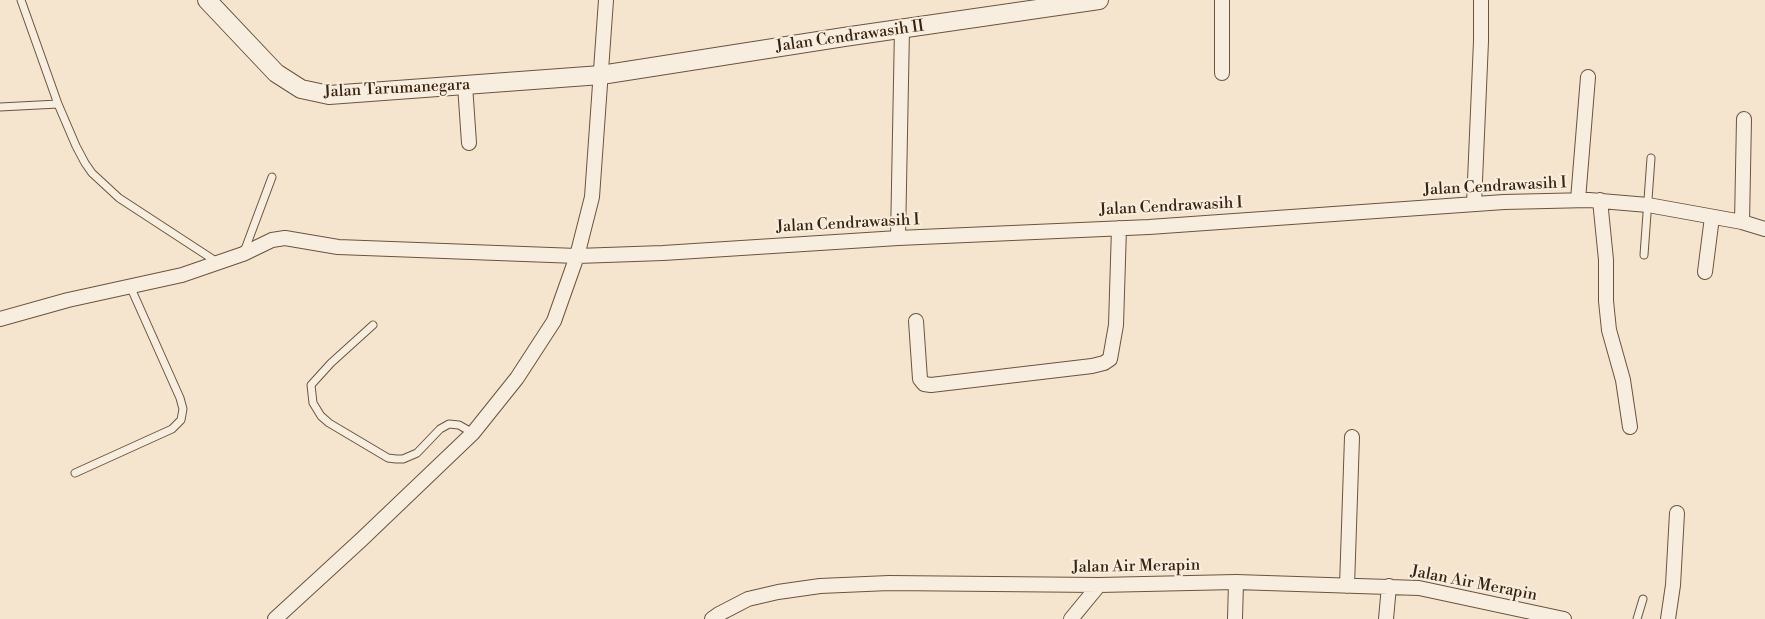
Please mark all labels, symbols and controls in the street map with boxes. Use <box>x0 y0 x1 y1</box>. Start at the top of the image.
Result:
street label: Jalan Cendrawasih II <box>775 17 925 57</box>
street label: Jalan Tarumanegara <box>323 76 471 102</box>
street label: Jalan Cendrawasih I <box>1423 174 1567 200</box>
street label: Jalan Cendrawasih I <box>1099 194 1243 220</box>
street label: Jalan Cendrawasih I <box>776 211 920 237</box>
street label: Jalan Air Merapin <box>1072 556 1200 578</box>
street label: Jalan Air Merapin <box>1409 562 1539 606</box>

